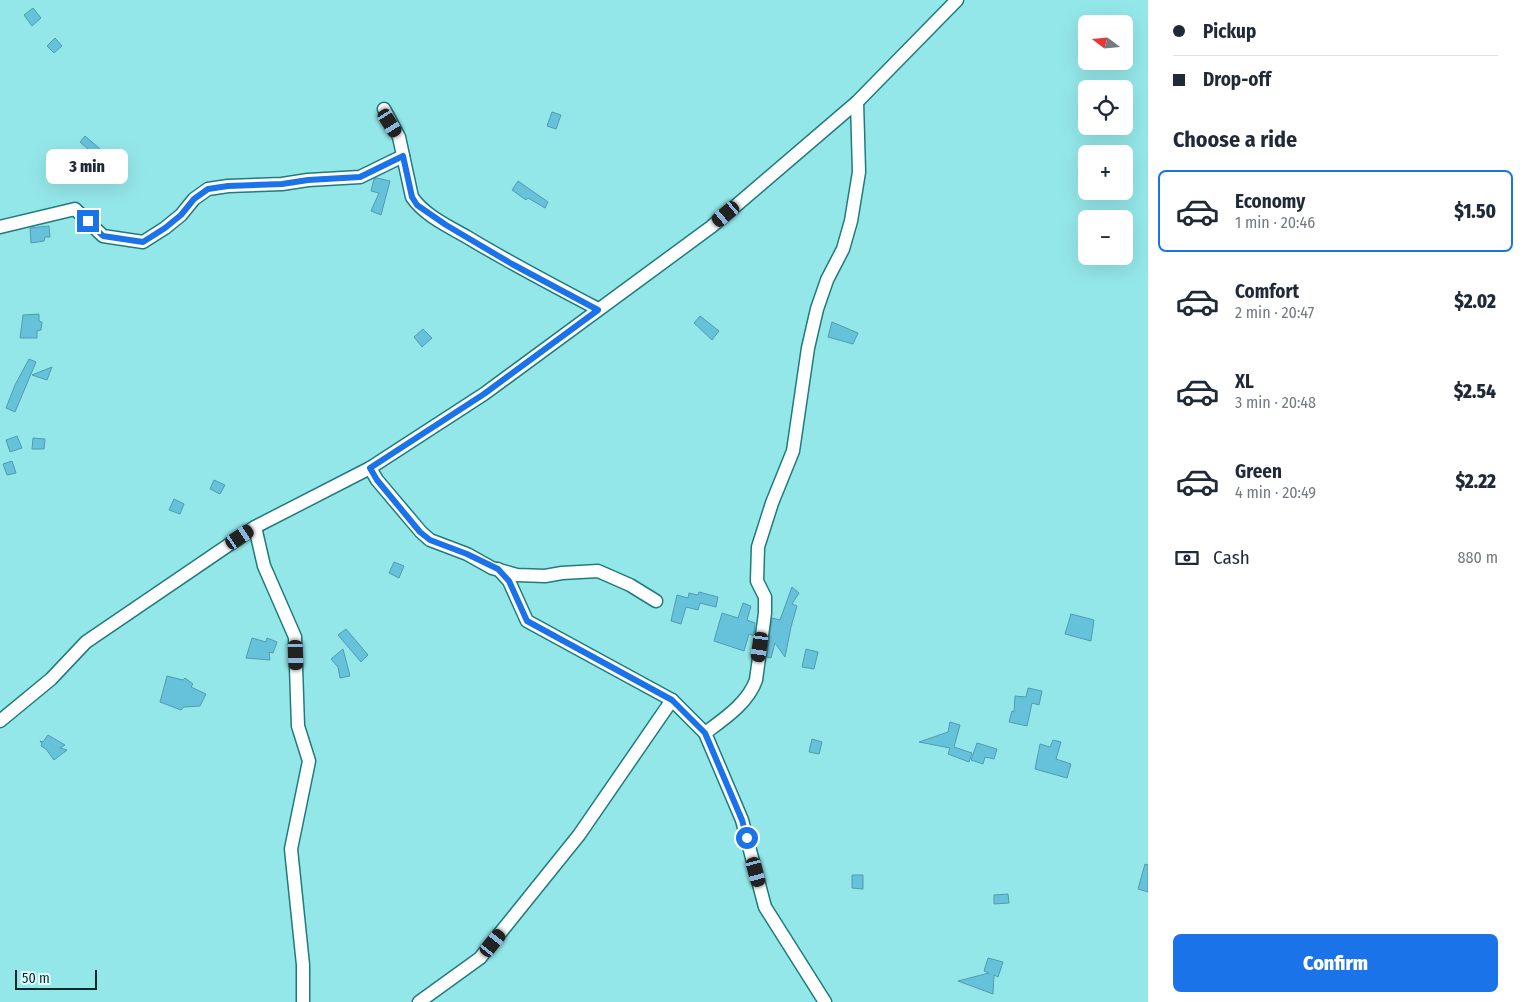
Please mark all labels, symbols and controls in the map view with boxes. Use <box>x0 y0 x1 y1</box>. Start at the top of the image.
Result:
north arrow <box>1078 15 1132 70</box>
map controls <box>1078 15 1133 265</box>
text: Pickup <box>1203 20 1256 43</box>
text: Drop-off <box>1203 68 1271 91</box>
button: locate <box>1078 80 1133 135</box>
car <box>375 106 404 140</box>
text: Choose a ride <box>1173 126 1297 153</box>
button: + <box>1078 145 1133 200</box>
callout: 3 min <box>47 148 129 184</box>
text: 3 min <box>69 157 105 176</box>
icon: car <box>1175 189 1220 234</box>
text: Economy <box>1235 190 1305 213</box>
car <box>709 199 742 229</box>
text: $1.50 <box>1454 200 1496 223</box>
route end <box>77 210 99 232</box>
button: − <box>1078 210 1133 265</box>
text: 1 min · 20:46 <box>1235 213 1315 232</box>
icon: car <box>1175 279 1220 324</box>
text: Comfort <box>1235 280 1299 303</box>
text: $2.02 <box>1454 290 1496 313</box>
text: 2 min · 20:47 <box>1235 303 1314 322</box>
icon: car <box>1175 369 1220 414</box>
text: XL <box>1235 370 1254 393</box>
text: $2.54 <box>1454 380 1496 403</box>
text: 3 min · 20:48 <box>1235 393 1316 412</box>
icon: car <box>1175 459 1220 504</box>
text: Green <box>1235 460 1282 483</box>
text: $2.22 <box>1455 470 1496 493</box>
text: 4 min · 20:49 <box>1235 483 1316 502</box>
car <box>223 522 256 552</box>
icon: cash <box>1173 544 1201 572</box>
text: Cash <box>1213 546 1250 569</box>
text: 880 m <box>1458 548 1498 567</box>
car <box>750 631 769 663</box>
car <box>287 640 304 670</box>
route start <box>736 827 758 849</box>
car <box>744 856 767 888</box>
car <box>477 927 508 959</box>
button: Confirm <box>1173 934 1498 992</box>
scale bar <box>15 967 98 990</box>
text: 50 m <box>22 970 50 987</box>

